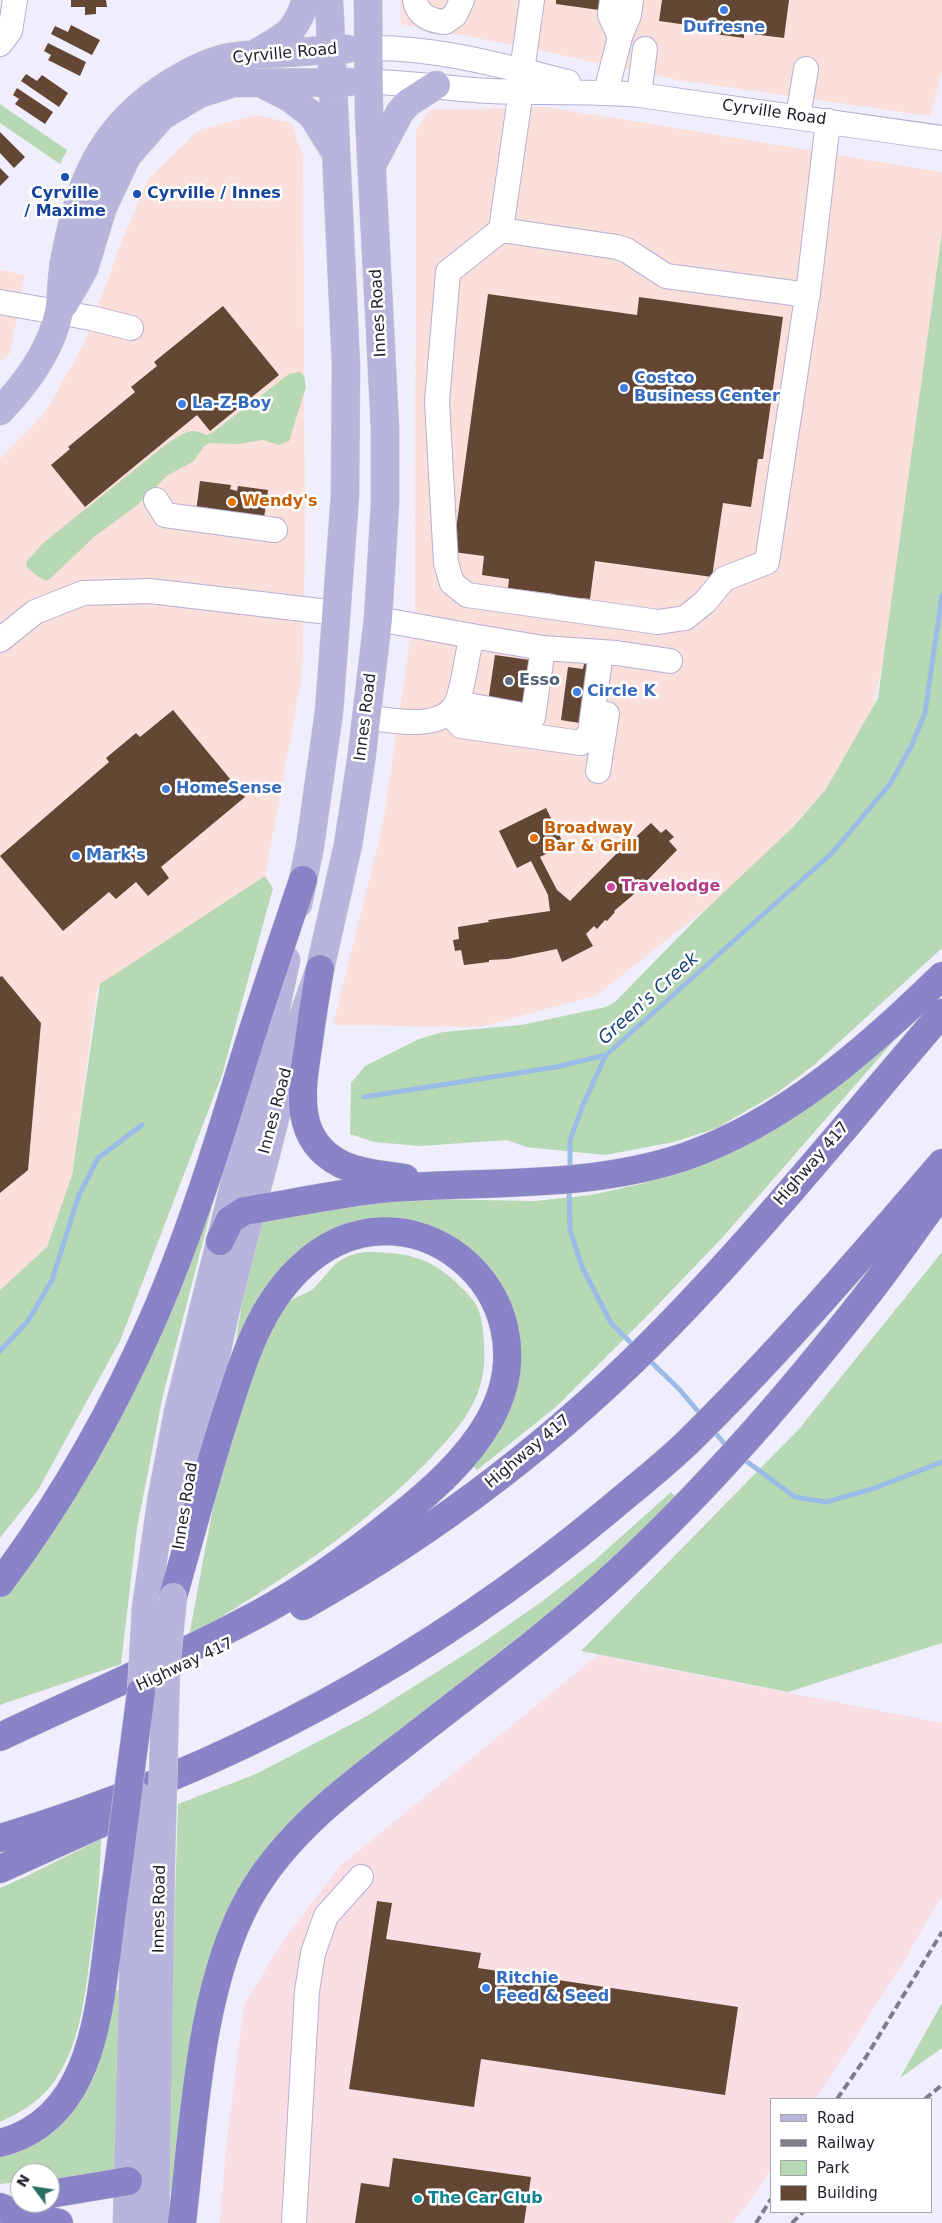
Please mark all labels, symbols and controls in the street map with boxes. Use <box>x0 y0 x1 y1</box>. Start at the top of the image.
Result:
marker: Dufresne <box>718 4 730 16</box>
place label: Dufresne <box>683 18 765 38</box>
street label: Cyrville Road <box>232 40 338 68</box>
street label: Cyrville Road <box>721 96 827 130</box>
marker: Cyrville / Maxime <box>59 171 71 183</box>
place label: Cyrville / Maxime <box>24 184 106 222</box>
place label: Cyrville / Innes <box>147 184 281 204</box>
marker: Cyrville / Innes <box>131 188 143 200</box>
street label: Innes Road <box>367 268 391 358</box>
place label: Costco Business Center <box>634 369 780 407</box>
marker: Costco Business Center <box>618 382 630 394</box>
place label: La-Z-Boy <box>192 394 271 414</box>
marker: La-Z-Boy <box>176 398 188 410</box>
place label: Wendy's <box>242 492 318 512</box>
marker: Wendy's <box>226 496 238 508</box>
place label: Esso <box>519 671 560 691</box>
street label: Innes Road <box>351 672 381 762</box>
marker: Esso <box>503 675 515 687</box>
place label: Circle K <box>587 682 656 702</box>
marker: Circle K <box>571 686 583 698</box>
place label: HomeSense <box>176 779 282 799</box>
marker: HomeSense <box>160 783 172 795</box>
place label: Broadway Bar & Grill <box>544 819 637 857</box>
marker: Broadway Bar & Grill <box>528 832 540 844</box>
place label: Mark's <box>86 846 146 866</box>
marker: Mark's <box>70 850 82 862</box>
place label: Travelodge <box>621 877 720 897</box>
marker: Travelodge <box>605 881 617 893</box>
water label: Green's Creek <box>594 948 704 1050</box>
street label: Innes Road <box>255 1066 297 1156</box>
street label: Highway 417 <box>770 1118 854 1210</box>
street label: Highway 417 <box>482 1411 574 1493</box>
street label: Innes Road <box>170 1461 202 1551</box>
street label: Highway 417 <box>133 1634 237 1696</box>
street label: Innes Road <box>150 1865 170 1953</box>
place label: Ritchie Feed & Seed <box>496 1969 609 2007</box>
marker: Ritchie Feed & Seed <box>480 1982 492 1994</box>
legend <box>770 2098 932 2213</box>
text: Road <box>817 2109 855 2127</box>
text: Railway <box>817 2134 875 2152</box>
text: Park <box>817 2159 849 2177</box>
north arrow <box>10 2163 60 2213</box>
text: N <box>13 2172 33 2190</box>
text: Building <box>817 2184 878 2202</box>
place label: The Car Club <box>428 2189 543 2209</box>
marker: The Car Club <box>412 2193 424 2205</box>

